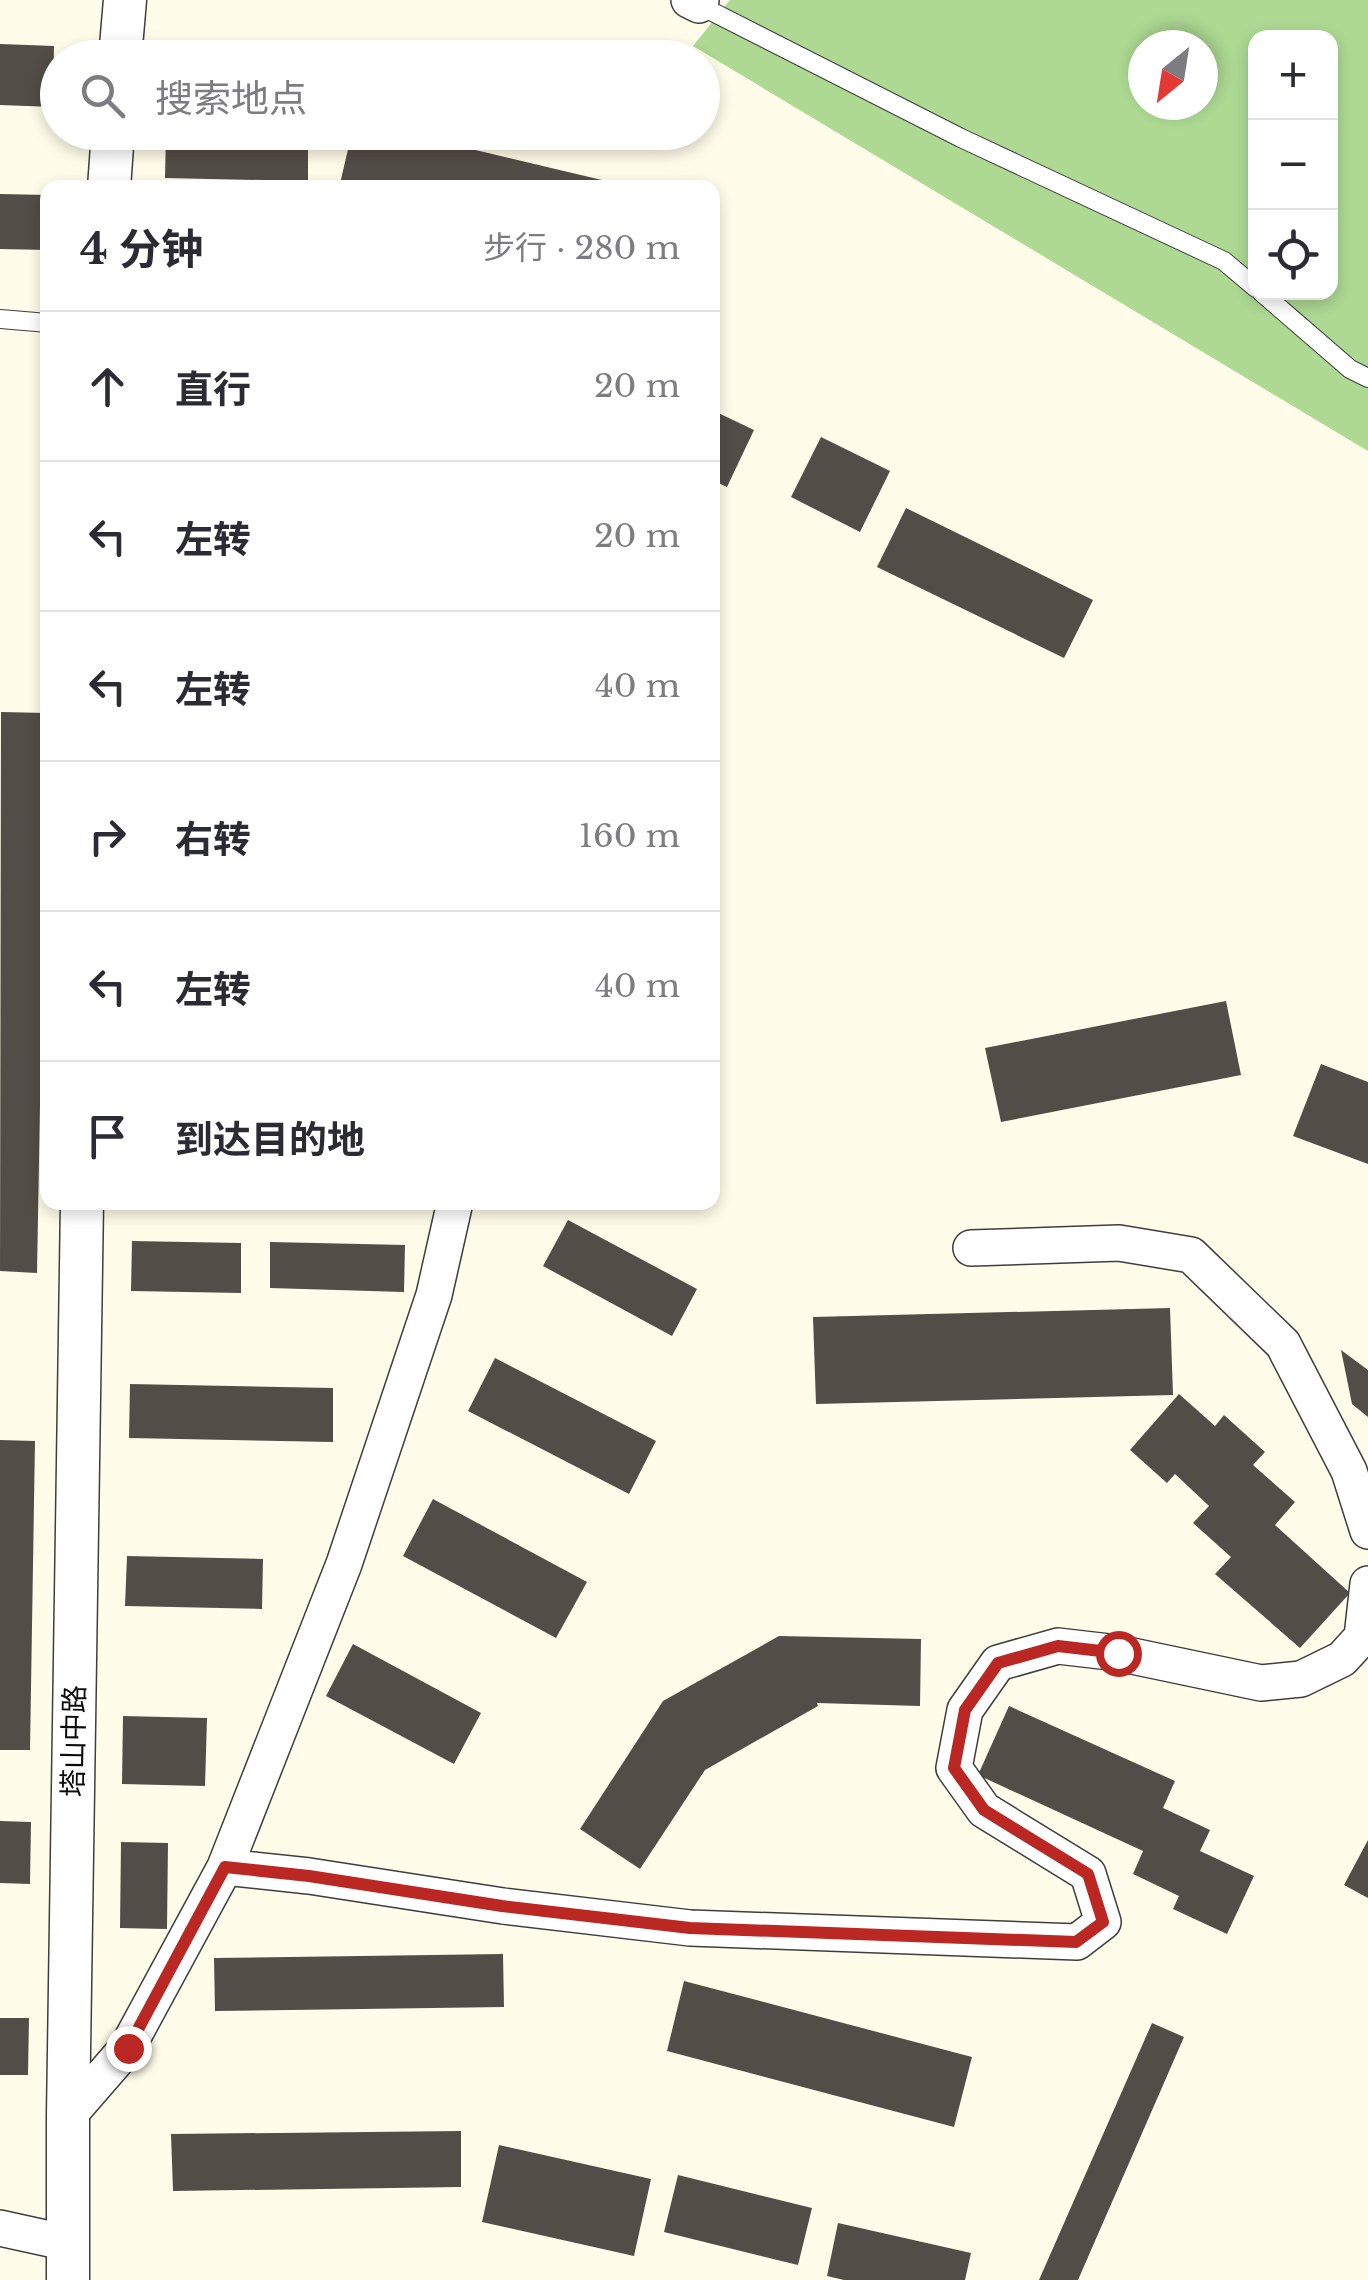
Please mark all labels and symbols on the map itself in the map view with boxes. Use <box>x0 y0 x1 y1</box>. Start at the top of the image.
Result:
north arrow <box>1128 30 1218 120</box>
route start <box>1096 1631 1142 1677</box>
street label: 塔山中路 <box>56 1685 92 1797</box>
route end <box>106 2026 152 2072</box>

